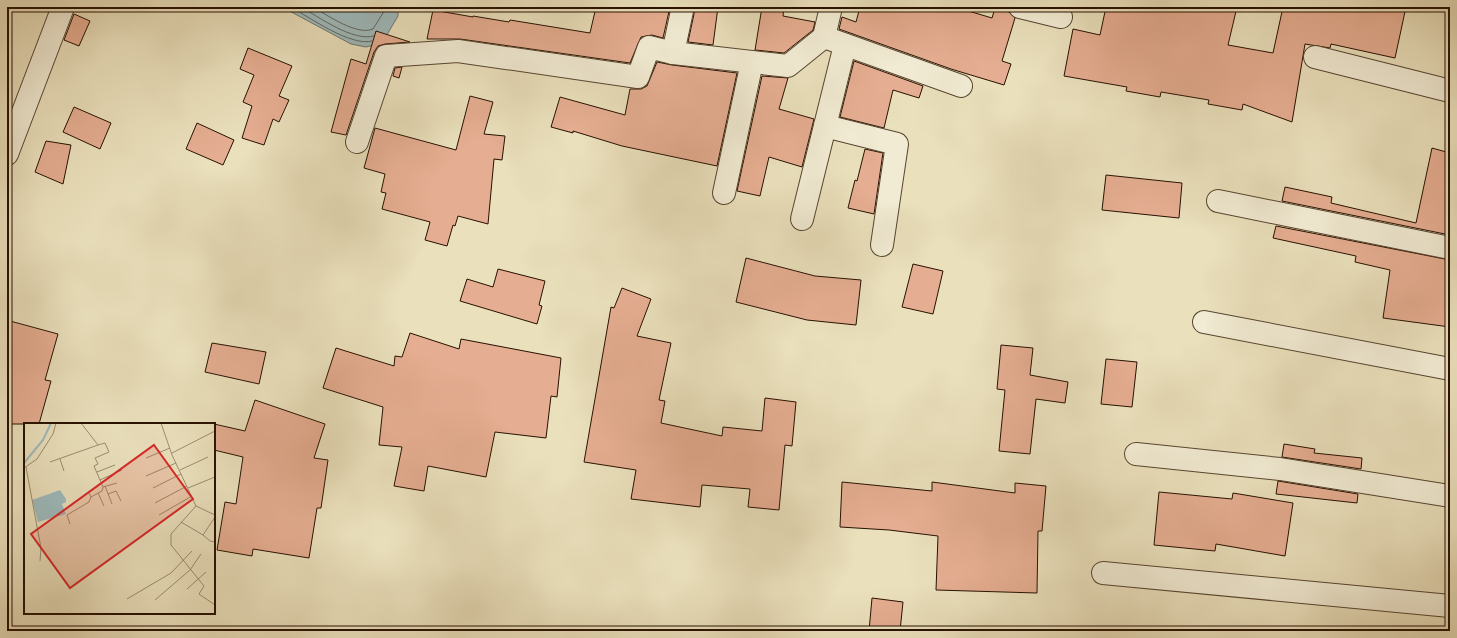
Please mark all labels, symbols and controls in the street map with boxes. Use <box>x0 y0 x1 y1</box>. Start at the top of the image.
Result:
inset map <box>24 423 215 614</box>

